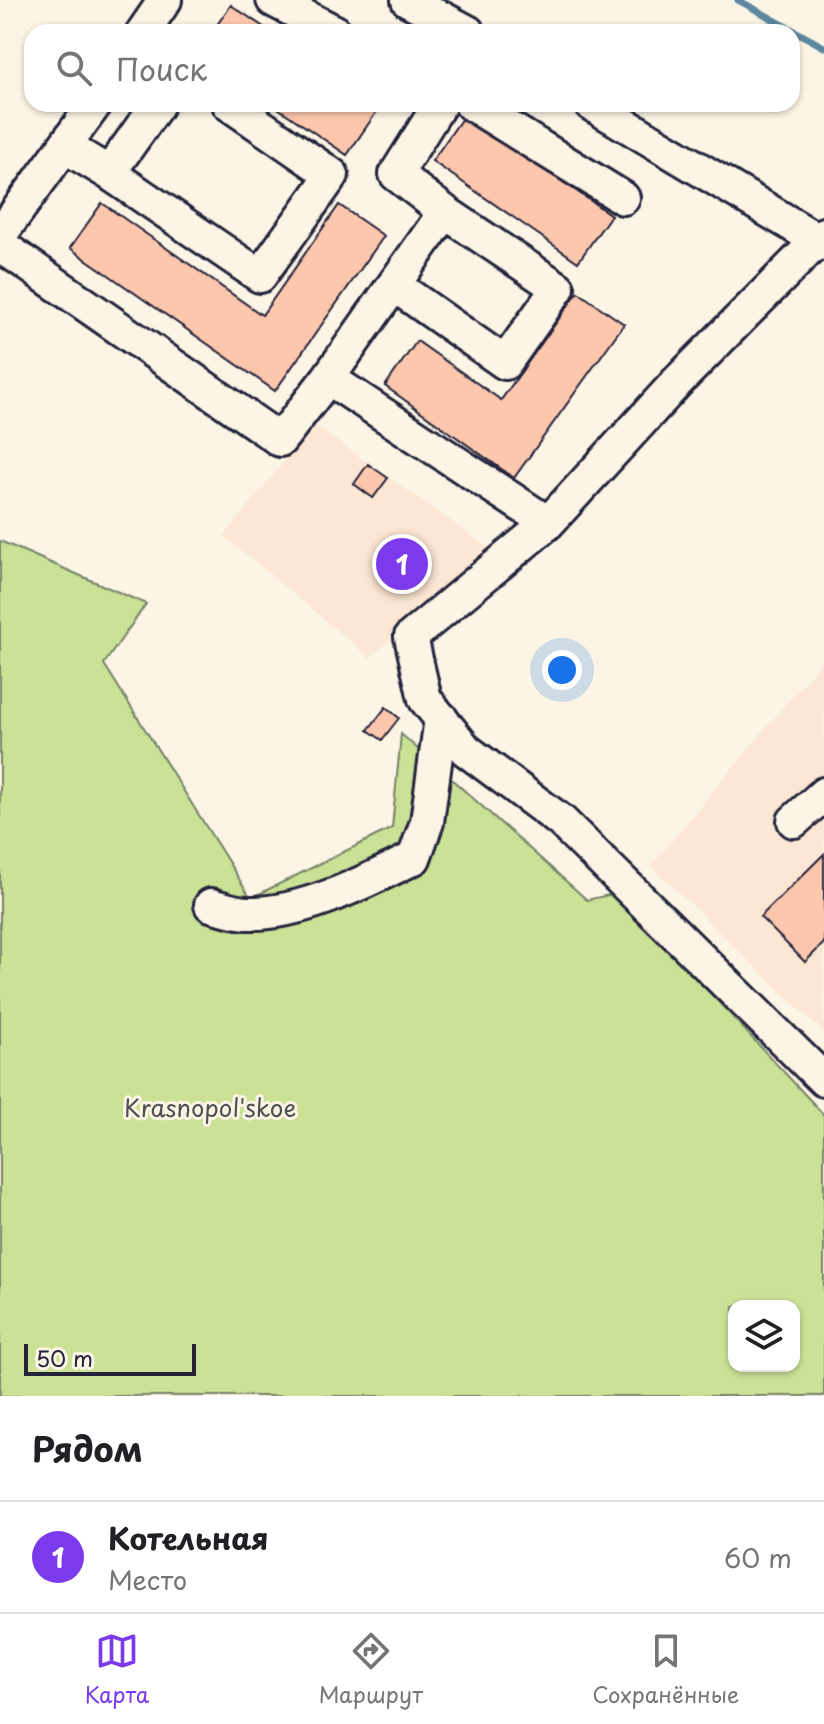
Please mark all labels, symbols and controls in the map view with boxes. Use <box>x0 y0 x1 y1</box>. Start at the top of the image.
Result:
search box <box>24 24 800 112</box>
icon: search <box>52 46 96 90</box>
text: Поиск <box>116 46 207 91</box>
pin: 1 <box>376 534 428 594</box>
your location <box>542 650 582 690</box>
park label: Krasnopol'skoe <box>124 1089 296 1125</box>
map controls <box>728 1300 800 1372</box>
button: layers <box>728 1300 800 1372</box>
scale bar <box>24 1340 196 1376</box>
text: 50 m <box>36 1341 93 1374</box>
text: Рядом <box>32 1422 143 1474</box>
text: Котельная <box>108 1515 269 1560</box>
text: 1 <box>52 1538 64 1577</box>
text: 60 m <box>724 1538 792 1577</box>
text: Место <box>108 1560 187 1599</box>
tab: Карта <box>85 1629 149 1710</box>
tab: Маршрут <box>319 1629 423 1710</box>
tab: Сохранённые <box>592 1629 739 1710</box>

